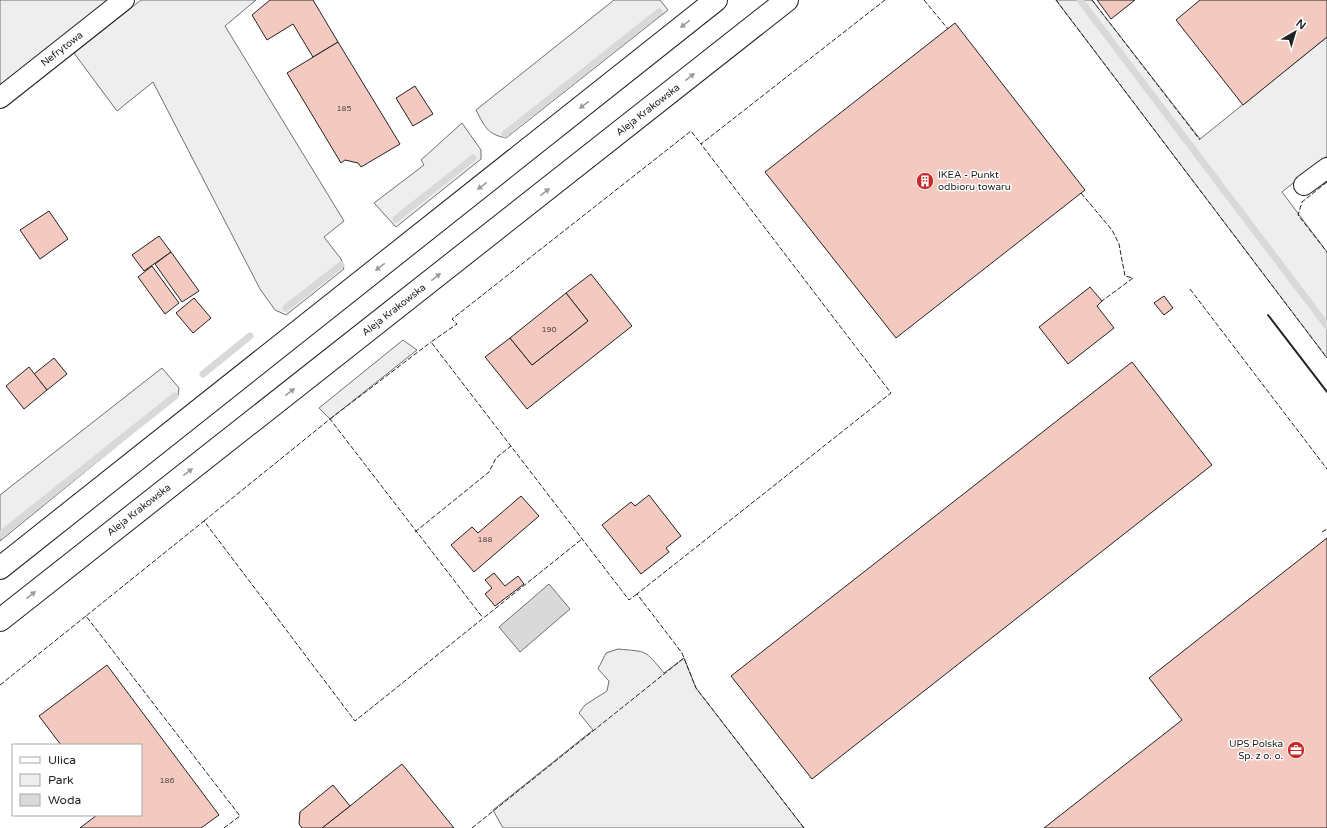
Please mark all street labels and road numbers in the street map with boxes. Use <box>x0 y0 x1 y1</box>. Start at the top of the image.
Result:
street label: Nefrytowa <box>39 29 85 69</box>
street label: Aleja Krakowska <box>614 81 682 139</box>
street label: Aleja Krakowska <box>360 281 428 339</box>
street label: Aleja Krakowska <box>105 481 173 539</box>

